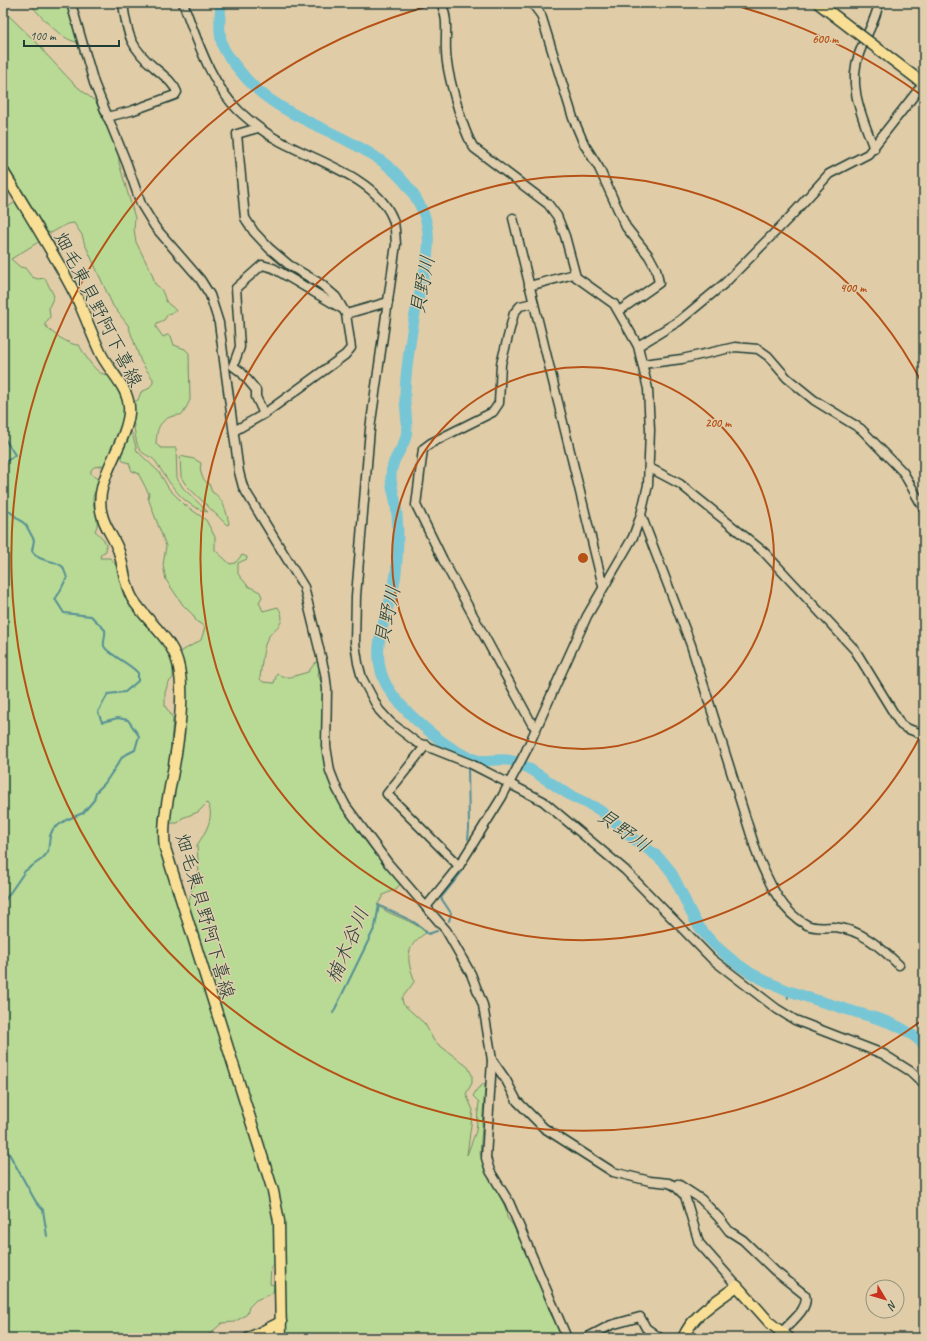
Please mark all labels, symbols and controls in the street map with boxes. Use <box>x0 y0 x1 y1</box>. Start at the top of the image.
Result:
scale bar <box>24 22 119 48</box>
text: 100 m <box>30 28 57 44</box>
text: 600 m <box>812 31 839 47</box>
street label: 畑毛東貝野阿下喜線 <box>49 228 148 391</box>
water label: 貝野川 <box>404 253 440 317</box>
text: 400 m <box>840 280 867 296</box>
text: 200 m <box>705 415 732 431</box>
centre of rings <box>576 551 590 565</box>
water label: 貝野川 <box>369 583 406 647</box>
water label: 貝野川 <box>592 803 655 858</box>
street label: 畑毛東貝野阿下喜線 <box>170 831 240 1002</box>
water label: 楠木谷川 <box>320 903 375 987</box>
north arrow <box>865 1279 905 1319</box>
text: N <box>884 1298 900 1314</box>

